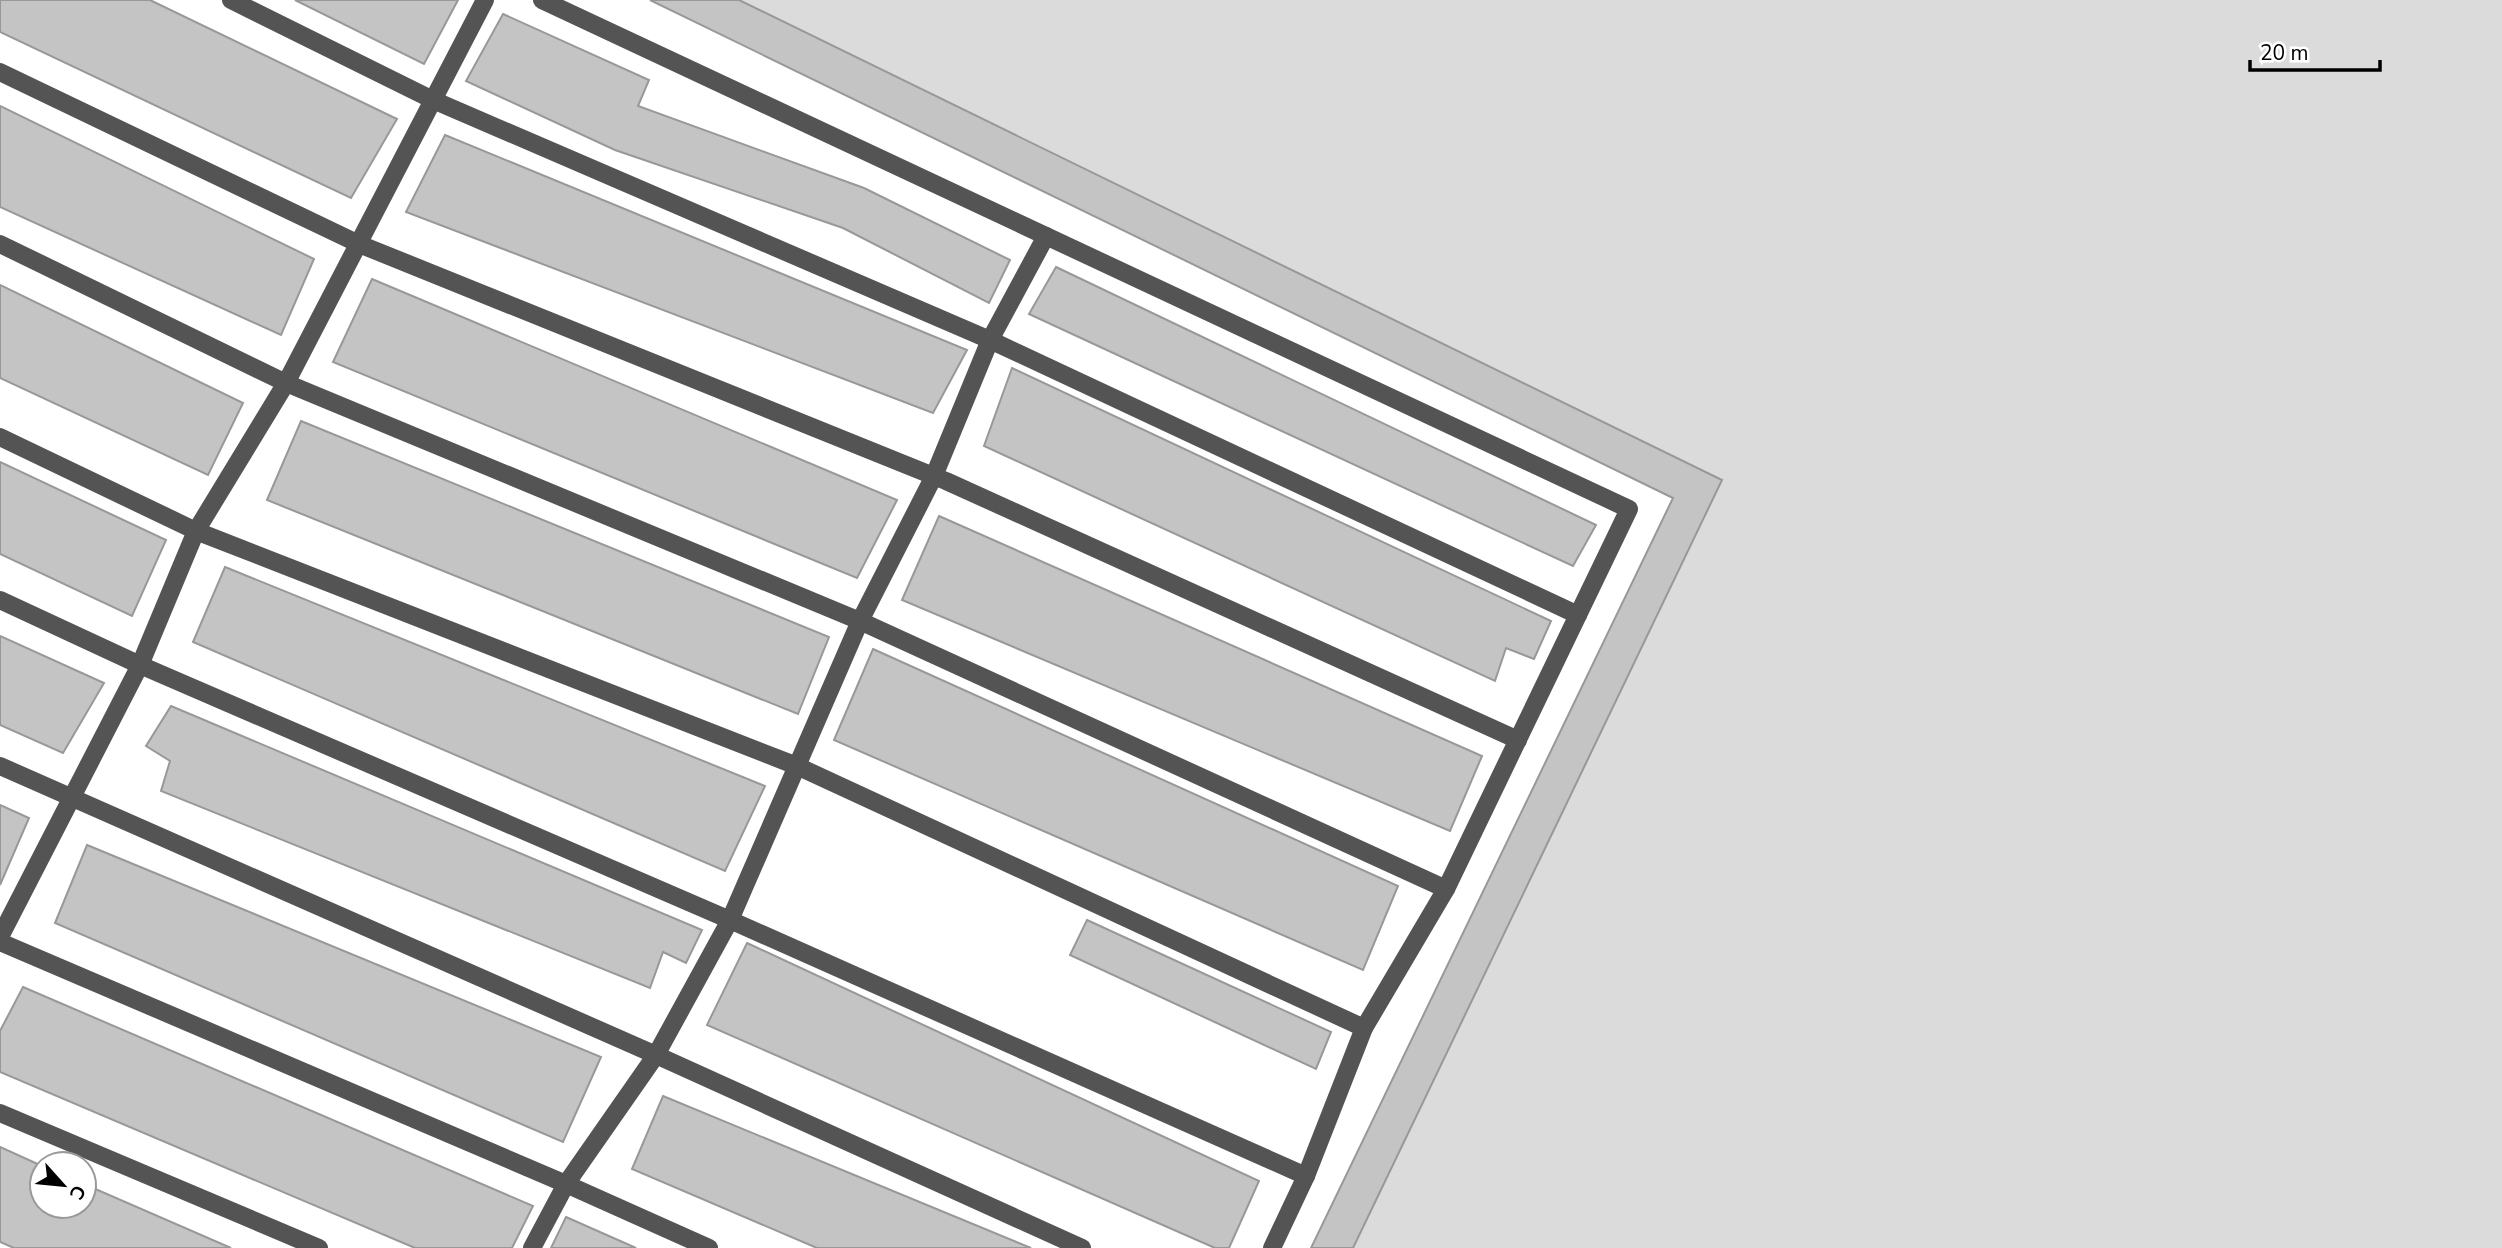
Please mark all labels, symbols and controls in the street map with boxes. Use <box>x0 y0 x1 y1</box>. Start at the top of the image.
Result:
scale bar <box>2250 28 2380 72</box>
text: 20 m <box>2260 39 2309 67</box>
north arrow <box>28 1150 98 1220</box>
text: С <box>63 1181 92 1204</box>

